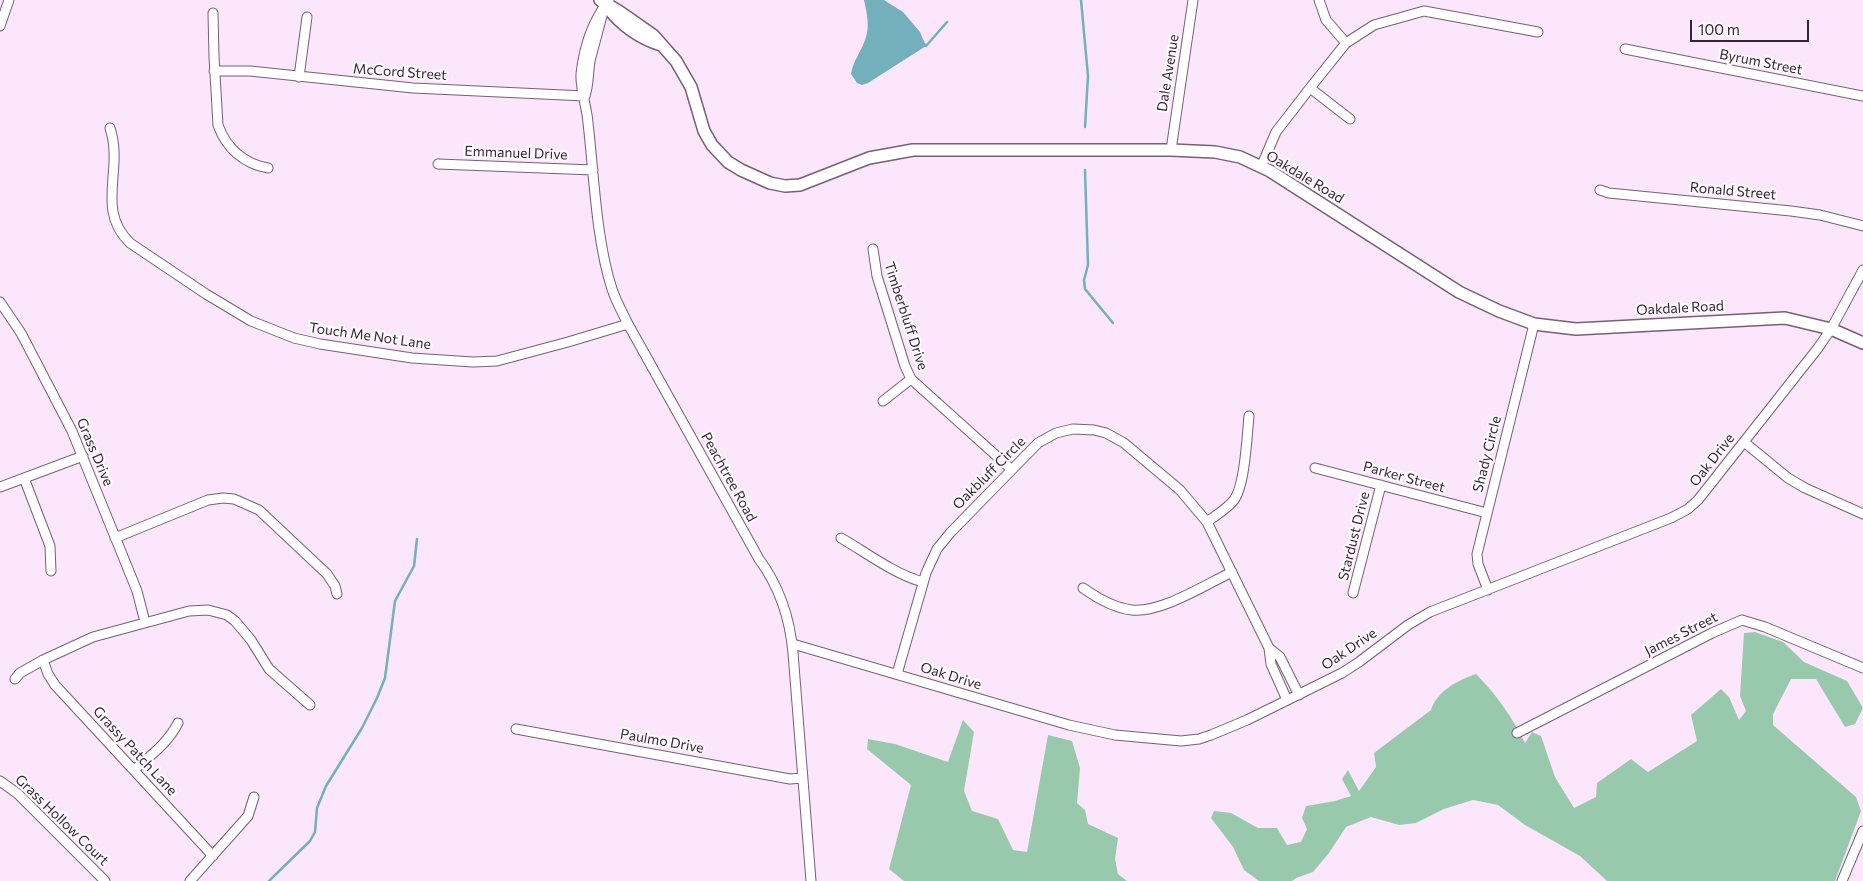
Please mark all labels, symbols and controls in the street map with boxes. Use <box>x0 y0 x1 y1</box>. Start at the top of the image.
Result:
scale bar <box>1693 10 1812 42</box>
text: 100 m <box>1698 20 1740 38</box>
street label: Dale Avenue <box>1154 33 1182 113</box>
street label: Byrum Street <box>1718 46 1804 78</box>
street label: McCord Street <box>353 60 447 84</box>
street label: Emmanuel Drive <box>464 143 568 163</box>
street label: Oakdale Road <box>1263 147 1347 207</box>
street label: Ronald Street <box>1689 179 1777 203</box>
street label: Timberbluff Drive <box>881 260 931 372</box>
street label: Oakdale Road <box>1636 297 1724 319</box>
street label: Touch Me Not Lane <box>308 319 432 353</box>
street label: Shady Circle <box>1469 414 1505 494</box>
street label: Grass Drive <box>73 415 117 489</box>
street label: Peachtree Road <box>698 429 760 525</box>
street label: Oak Drive <box>1686 430 1738 490</box>
street label: Oakbluff Circle <box>949 433 1029 513</box>
street label: Parker Street <box>1361 458 1447 496</box>
street label: Stardust Drive <box>1335 490 1373 582</box>
street label: James Street <box>1642 608 1720 660</box>
street label: Oak Drive <box>1318 624 1380 674</box>
street label: Oak Drive <box>918 659 984 693</box>
street label: Grassy Patch Lane <box>89 703 181 799</box>
street label: Paulmo Drive <box>619 725 705 757</box>
street label: Grass Hollow Court <box>12 771 112 869</box>

